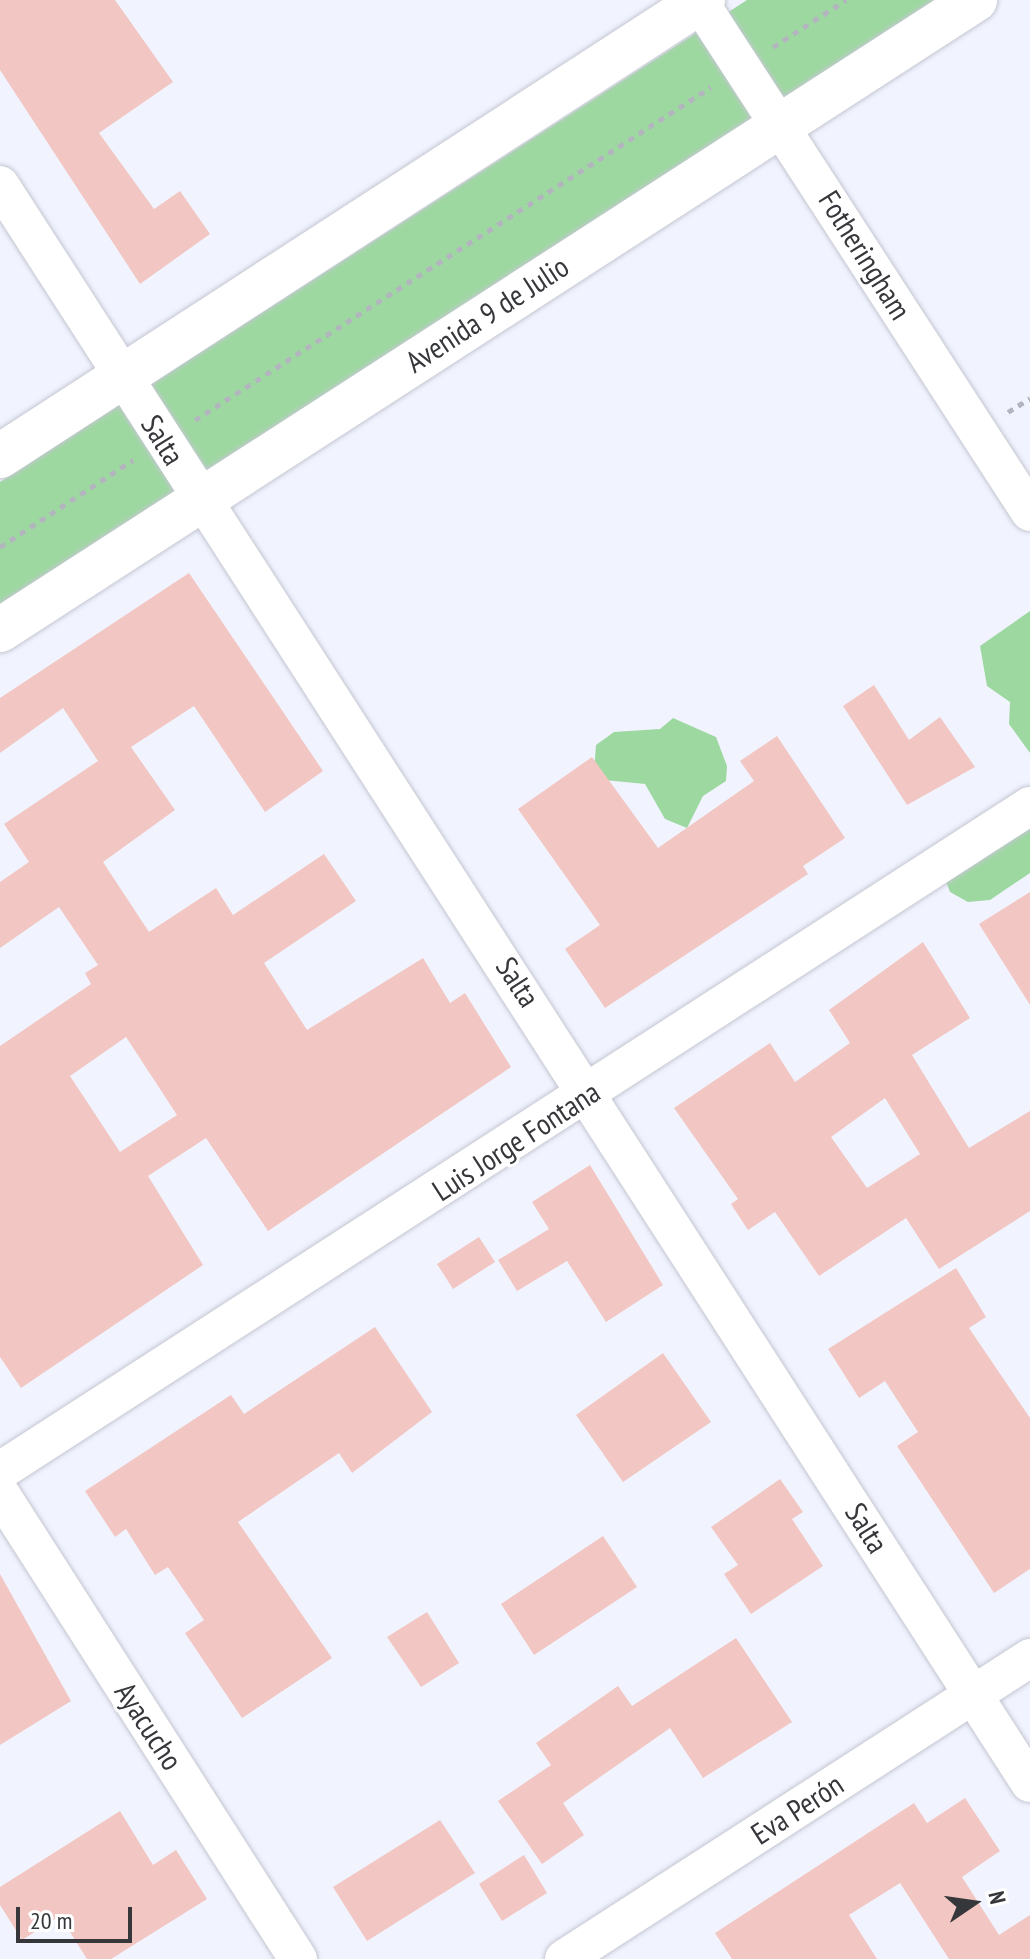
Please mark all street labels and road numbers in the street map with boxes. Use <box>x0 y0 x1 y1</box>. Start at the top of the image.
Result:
street label: Fotheringham <box>811 184 919 326</box>
street label: Avenida 9 de Julio <box>399 248 575 380</box>
street label: Salta <box>134 408 192 472</box>
street label: Salta <box>489 950 547 1014</box>
street label: Luis Jorge Fontana <box>426 1074 606 1208</box>
street label: Salta <box>838 1496 896 1560</box>
street label: Ayacucho <box>107 1675 191 1777</box>
street label: Eva Perón <box>744 1766 850 1852</box>

